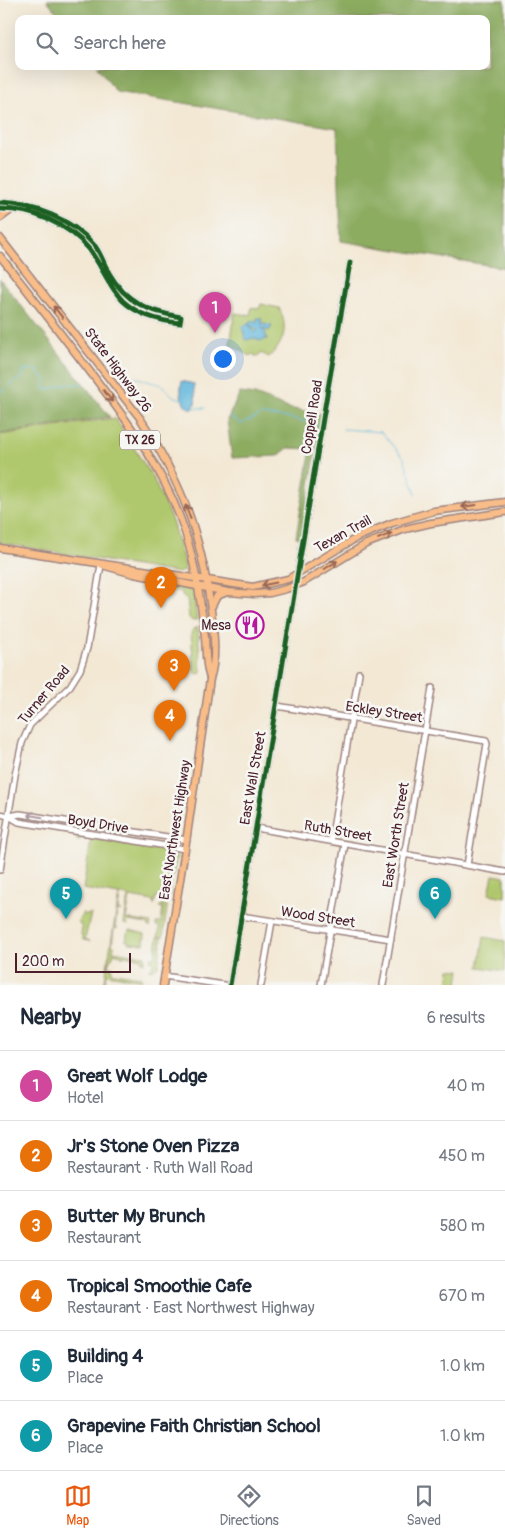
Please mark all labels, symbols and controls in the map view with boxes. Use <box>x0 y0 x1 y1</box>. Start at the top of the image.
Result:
search box <box>15 15 490 70</box>
icon: search <box>33 29 61 57</box>
text: Search here <box>73 31 166 55</box>
pin: 1 <box>199 292 231 333</box>
one-way arrow <box>52 306 63 319</box>
street label: State Highway 26 <box>81 324 155 416</box>
your location <box>210 346 236 372</box>
street label: Coppell Road <box>298 378 326 455</box>
one-way arrow <box>103 389 113 403</box>
road number: TX 26 <box>120 430 160 450</box>
one-way arrow <box>462 501 478 511</box>
one-way arrow <box>183 505 192 520</box>
street label: Texan Trail <box>312 511 374 557</box>
one-way arrow <box>377 531 392 540</box>
one-way arrow <box>324 559 338 570</box>
pin: 2 <box>145 567 177 608</box>
one-way arrow <box>262 579 278 589</box>
restaurant icon: Mesa <box>235 610 265 640</box>
place label: Mesa <box>201 617 231 634</box>
pin: 3 <box>158 650 190 691</box>
street label: Turner Road <box>15 662 73 728</box>
street label: Eckley Street <box>344 698 424 727</box>
pin: 4 <box>154 700 186 741</box>
street label: East Wall Street <box>236 729 270 826</box>
street label: East Northwest Highway <box>156 759 194 901</box>
street label: East Worth Street <box>379 781 413 889</box>
one-way arrow <box>27 810 43 820</box>
street label: Boyd Drive <box>66 811 130 837</box>
street label: Ruth Street <box>303 817 373 845</box>
pin: 5 <box>50 878 82 919</box>
pin: 6 <box>419 878 451 919</box>
street label: Wood Street <box>280 903 357 931</box>
scale bar <box>15 950 131 973</box>
text: 200 m <box>22 953 64 970</box>
text: Nearby <box>20 1004 81 1031</box>
text: 6 results <box>427 1008 485 1028</box>
text: Great Wolf Lodge <box>67 1064 207 1088</box>
text: 1 <box>33 1076 39 1096</box>
text: 40 m <box>447 1076 485 1096</box>
text: Hotel <box>67 1088 104 1108</box>
text: Jr's Stone Oven Pizza <box>67 1134 239 1158</box>
text: 2 <box>32 1146 40 1166</box>
text: 450 m <box>438 1146 485 1166</box>
text: Restaurant · Ruth Wall Road <box>67 1158 253 1178</box>
text: Butter My Brunch <box>67 1204 205 1228</box>
text: 3 <box>32 1216 40 1236</box>
text: 580 m <box>440 1216 485 1236</box>
text: Restaurant <box>67 1228 141 1248</box>
text: Tropical Smoothie Cafe <box>67 1274 252 1298</box>
text: 4 <box>31 1286 41 1306</box>
text: 670 m <box>439 1286 485 1306</box>
text: Restaurant · East Northwest Highway <box>67 1298 314 1318</box>
text: Building 4 <box>67 1344 143 1368</box>
text: 5 <box>32 1356 40 1376</box>
text: 1.0 km <box>440 1356 485 1376</box>
text: Place <box>67 1368 103 1388</box>
text: Grapevine Faith Christian School <box>67 1414 321 1438</box>
text: 6 <box>31 1426 41 1446</box>
text: 1.0 km <box>440 1426 485 1446</box>
text: Place <box>67 1438 103 1458</box>
tab: Map <box>64 1482 92 1529</box>
tab: Directions <box>219 1482 279 1529</box>
tab: Saved <box>406 1482 441 1529</box>

